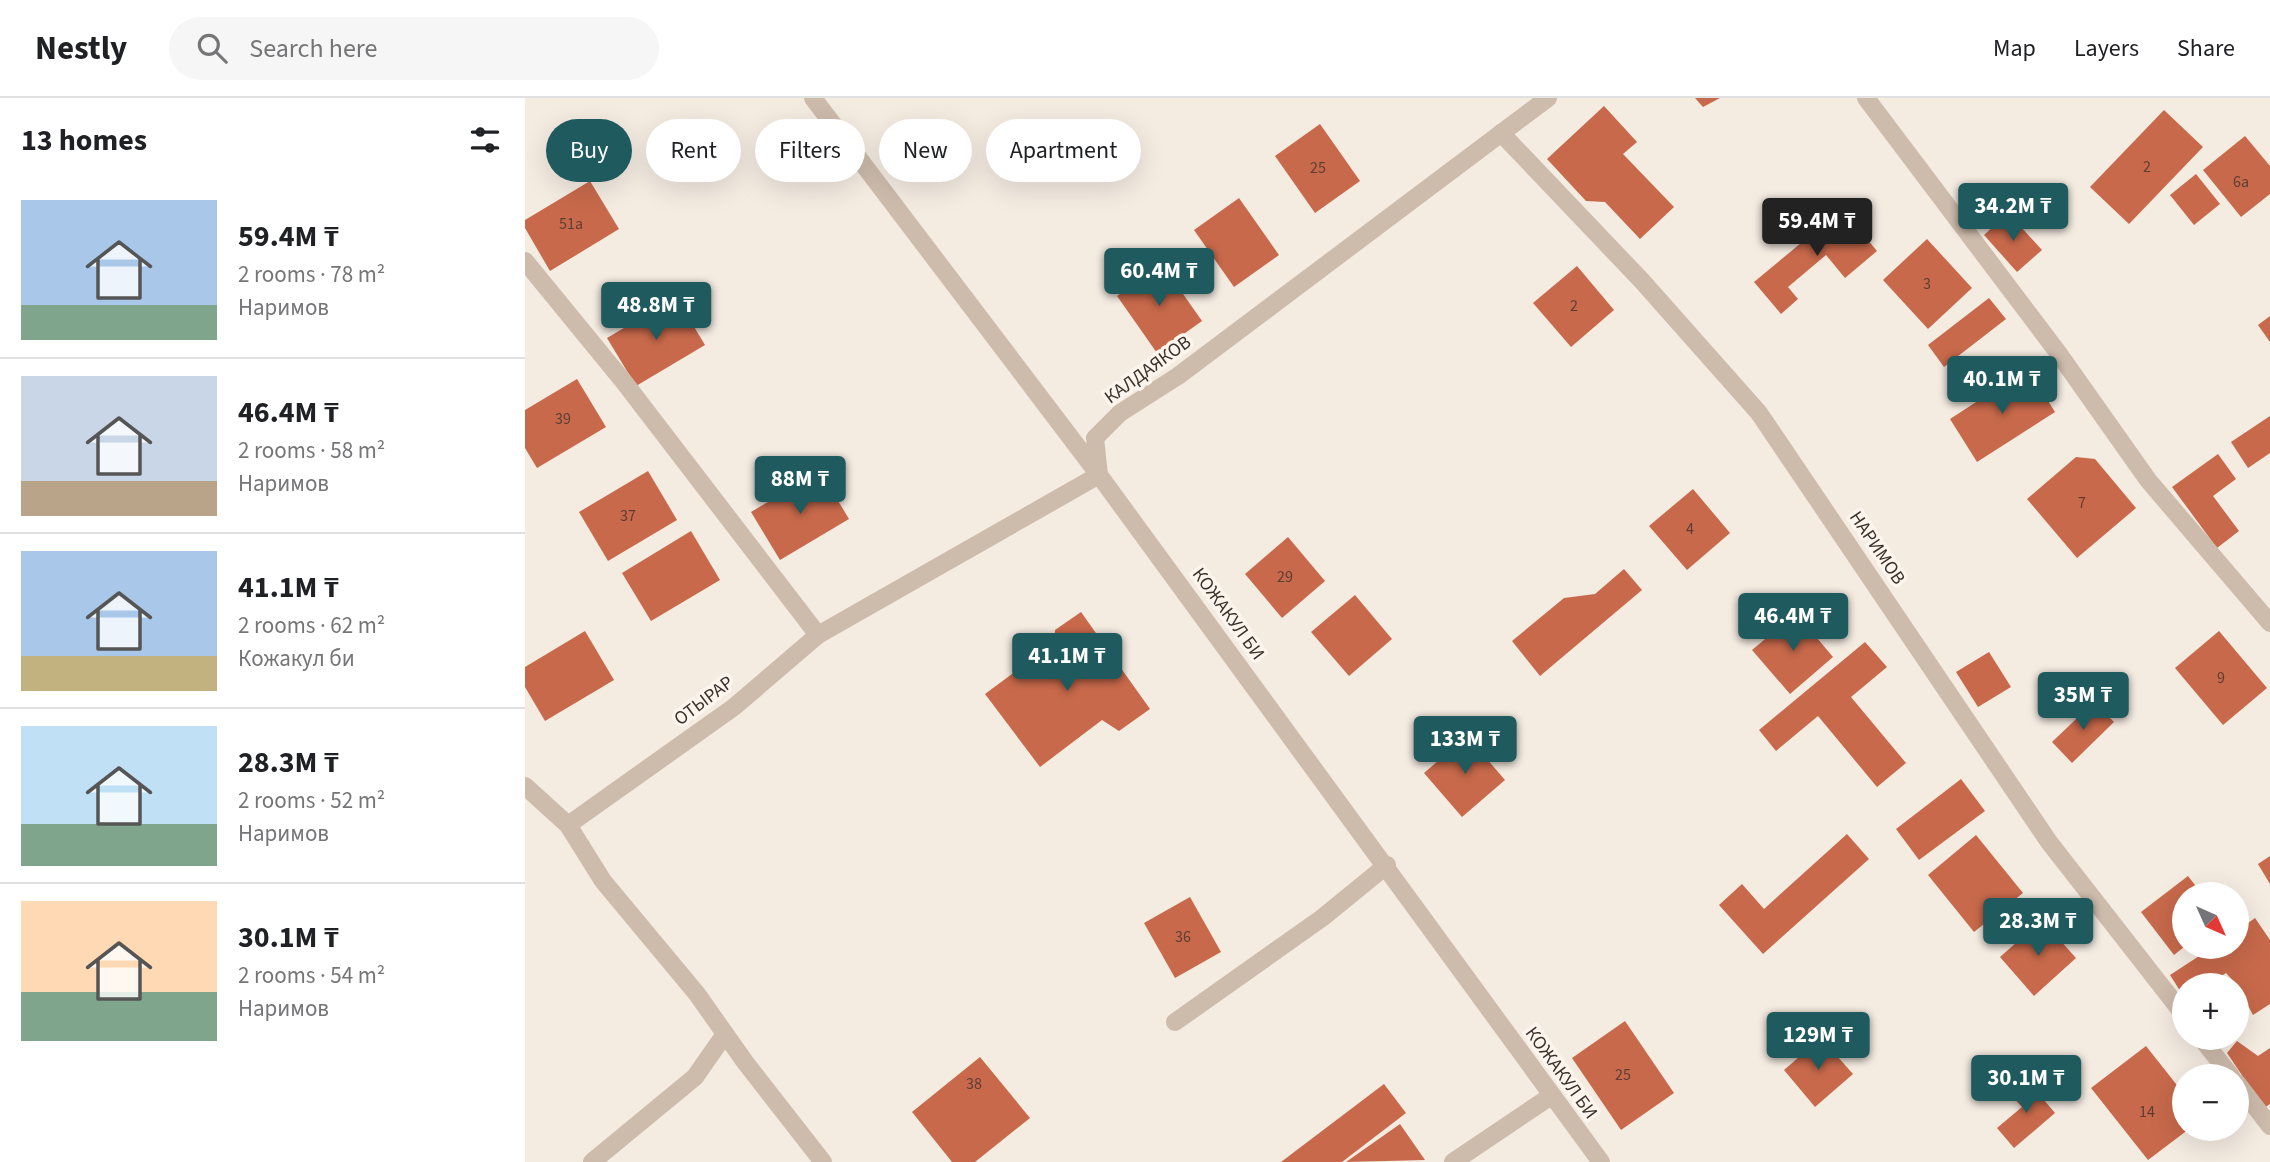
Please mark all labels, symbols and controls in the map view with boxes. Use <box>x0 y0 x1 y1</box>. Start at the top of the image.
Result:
search box <box>169 17 659 80</box>
text: Nestly <box>35 25 127 72</box>
icon: search <box>193 29 231 67</box>
text: Search here <box>249 30 377 67</box>
text: Map <box>1993 31 2036 66</box>
text: Layers <box>2074 31 2139 66</box>
text: Share <box>2177 31 2235 66</box>
text: 13 homes <box>21 119 147 162</box>
chip: Buy <box>546 119 632 182</box>
chip: Rent <box>646 119 741 182</box>
chip: Filters <box>755 119 865 182</box>
chip: New <box>879 119 972 182</box>
chip: Apartment <box>986 119 1141 182</box>
icon: filters <box>466 121 504 159</box>
house number: 2 <box>2143 156 2151 178</box>
house number: 25 <box>1310 157 1326 179</box>
house number: 6а <box>2233 171 2249 193</box>
pin: 34.2M ₸ <box>1948 184 2078 243</box>
text: 34.2M ₸ <box>1974 189 2052 222</box>
pin: 59.4M ₸ <box>1752 198 1882 258</box>
text: 59.4M ₸ <box>1778 204 1856 237</box>
house number: 51а <box>559 213 583 235</box>
text: 59.4M ₸ <box>238 215 339 258</box>
icon: home <box>77 228 161 312</box>
pin: 60.4M ₸ <box>1094 248 1224 308</box>
text: 60.4M ₸ <box>1120 254 1198 287</box>
text: 2 rooms · 78 m² <box>238 258 385 291</box>
house number: 3 <box>1923 273 1931 295</box>
pin: 48.8M ₸ <box>591 282 721 342</box>
text: 48.8M ₸ <box>617 288 695 321</box>
text: Наримов <box>238 291 329 324</box>
house number: 2 <box>1570 295 1578 317</box>
street label: КАЛДАЯКОВ <box>1099 329 1197 411</box>
pin: 40.1M ₸ <box>1937 356 2067 416</box>
text: 40.1M ₸ <box>1963 362 2041 395</box>
text: 46.4M ₸ <box>238 391 339 434</box>
icon: home <box>77 404 161 488</box>
house number: 39 <box>555 408 571 430</box>
text: 2 rooms · 58 m² <box>238 434 385 467</box>
pin: 88M ₸ <box>751 456 849 516</box>
text: 88M ₸ <box>771 462 829 495</box>
text: Наримов <box>238 467 329 500</box>
house number: 7 <box>2078 492 2086 514</box>
house number: 37 <box>620 505 636 527</box>
street label: НАРИМОВ <box>1842 506 1912 590</box>
house number: 4 <box>1686 518 1694 540</box>
street label: КОЖАКУЛ БИ <box>1185 562 1271 666</box>
text: 41.1M ₸ <box>238 566 339 609</box>
house number: 29 <box>1277 566 1293 588</box>
icon: home <box>77 579 161 663</box>
pin: 46.4M ₸ <box>1728 594 1858 653</box>
text: 46.4M ₸ <box>1754 599 1832 632</box>
text: 2 rooms · 62 m² <box>238 609 385 642</box>
pin: 41.1M ₸ <box>1002 634 1132 693</box>
text: 41.1M ₸ <box>1028 639 1106 672</box>
text: Кожакул би <box>238 642 355 675</box>
house number: 9 <box>2217 667 2225 689</box>
street label: ОТЫРАР <box>669 670 739 732</box>
pin: 35M ₸ <box>2034 672 2132 732</box>
text: 35M ₸ <box>2054 678 2112 711</box>
pin: 133M ₸ <box>1408 716 1522 776</box>
text: 133M ₸ <box>1430 722 1500 755</box>
text: 28.3M ₸ <box>238 741 339 784</box>
icon: home <box>77 754 161 838</box>
text: 2 rooms · 52 m² <box>238 784 385 817</box>
text: Наримов <box>238 817 329 850</box>
north arrow <box>2172 882 2249 959</box>
map controls <box>2172 882 2249 1141</box>
pin: 28.3M ₸ <box>1973 898 2103 958</box>
text: 28.3M ₸ <box>1999 904 2077 937</box>
text: 30.1M ₸ <box>238 916 339 959</box>
house number: 36 <box>1175 926 1191 948</box>
icon: home <box>77 929 161 1013</box>
text: 2 rooms · 54 m² <box>238 959 385 992</box>
button: + <box>2172 973 2249 1050</box>
text: Наримов <box>238 992 329 1025</box>
pin: 129M ₸ <box>1761 1012 1875 1072</box>
text: 129M ₸ <box>1783 1018 1853 1051</box>
street label: КОЖАКУЛ БИ <box>1518 1021 1604 1125</box>
pin: 30.1M ₸ <box>1961 1056 2091 1115</box>
text: 30.1M ₸ <box>1987 1061 2065 1094</box>
house number: 25 <box>1615 1064 1631 1086</box>
button: − <box>2172 1064 2249 1141</box>
house number: 38 <box>966 1073 982 1095</box>
house number: 14 <box>2139 1101 2155 1123</box>

